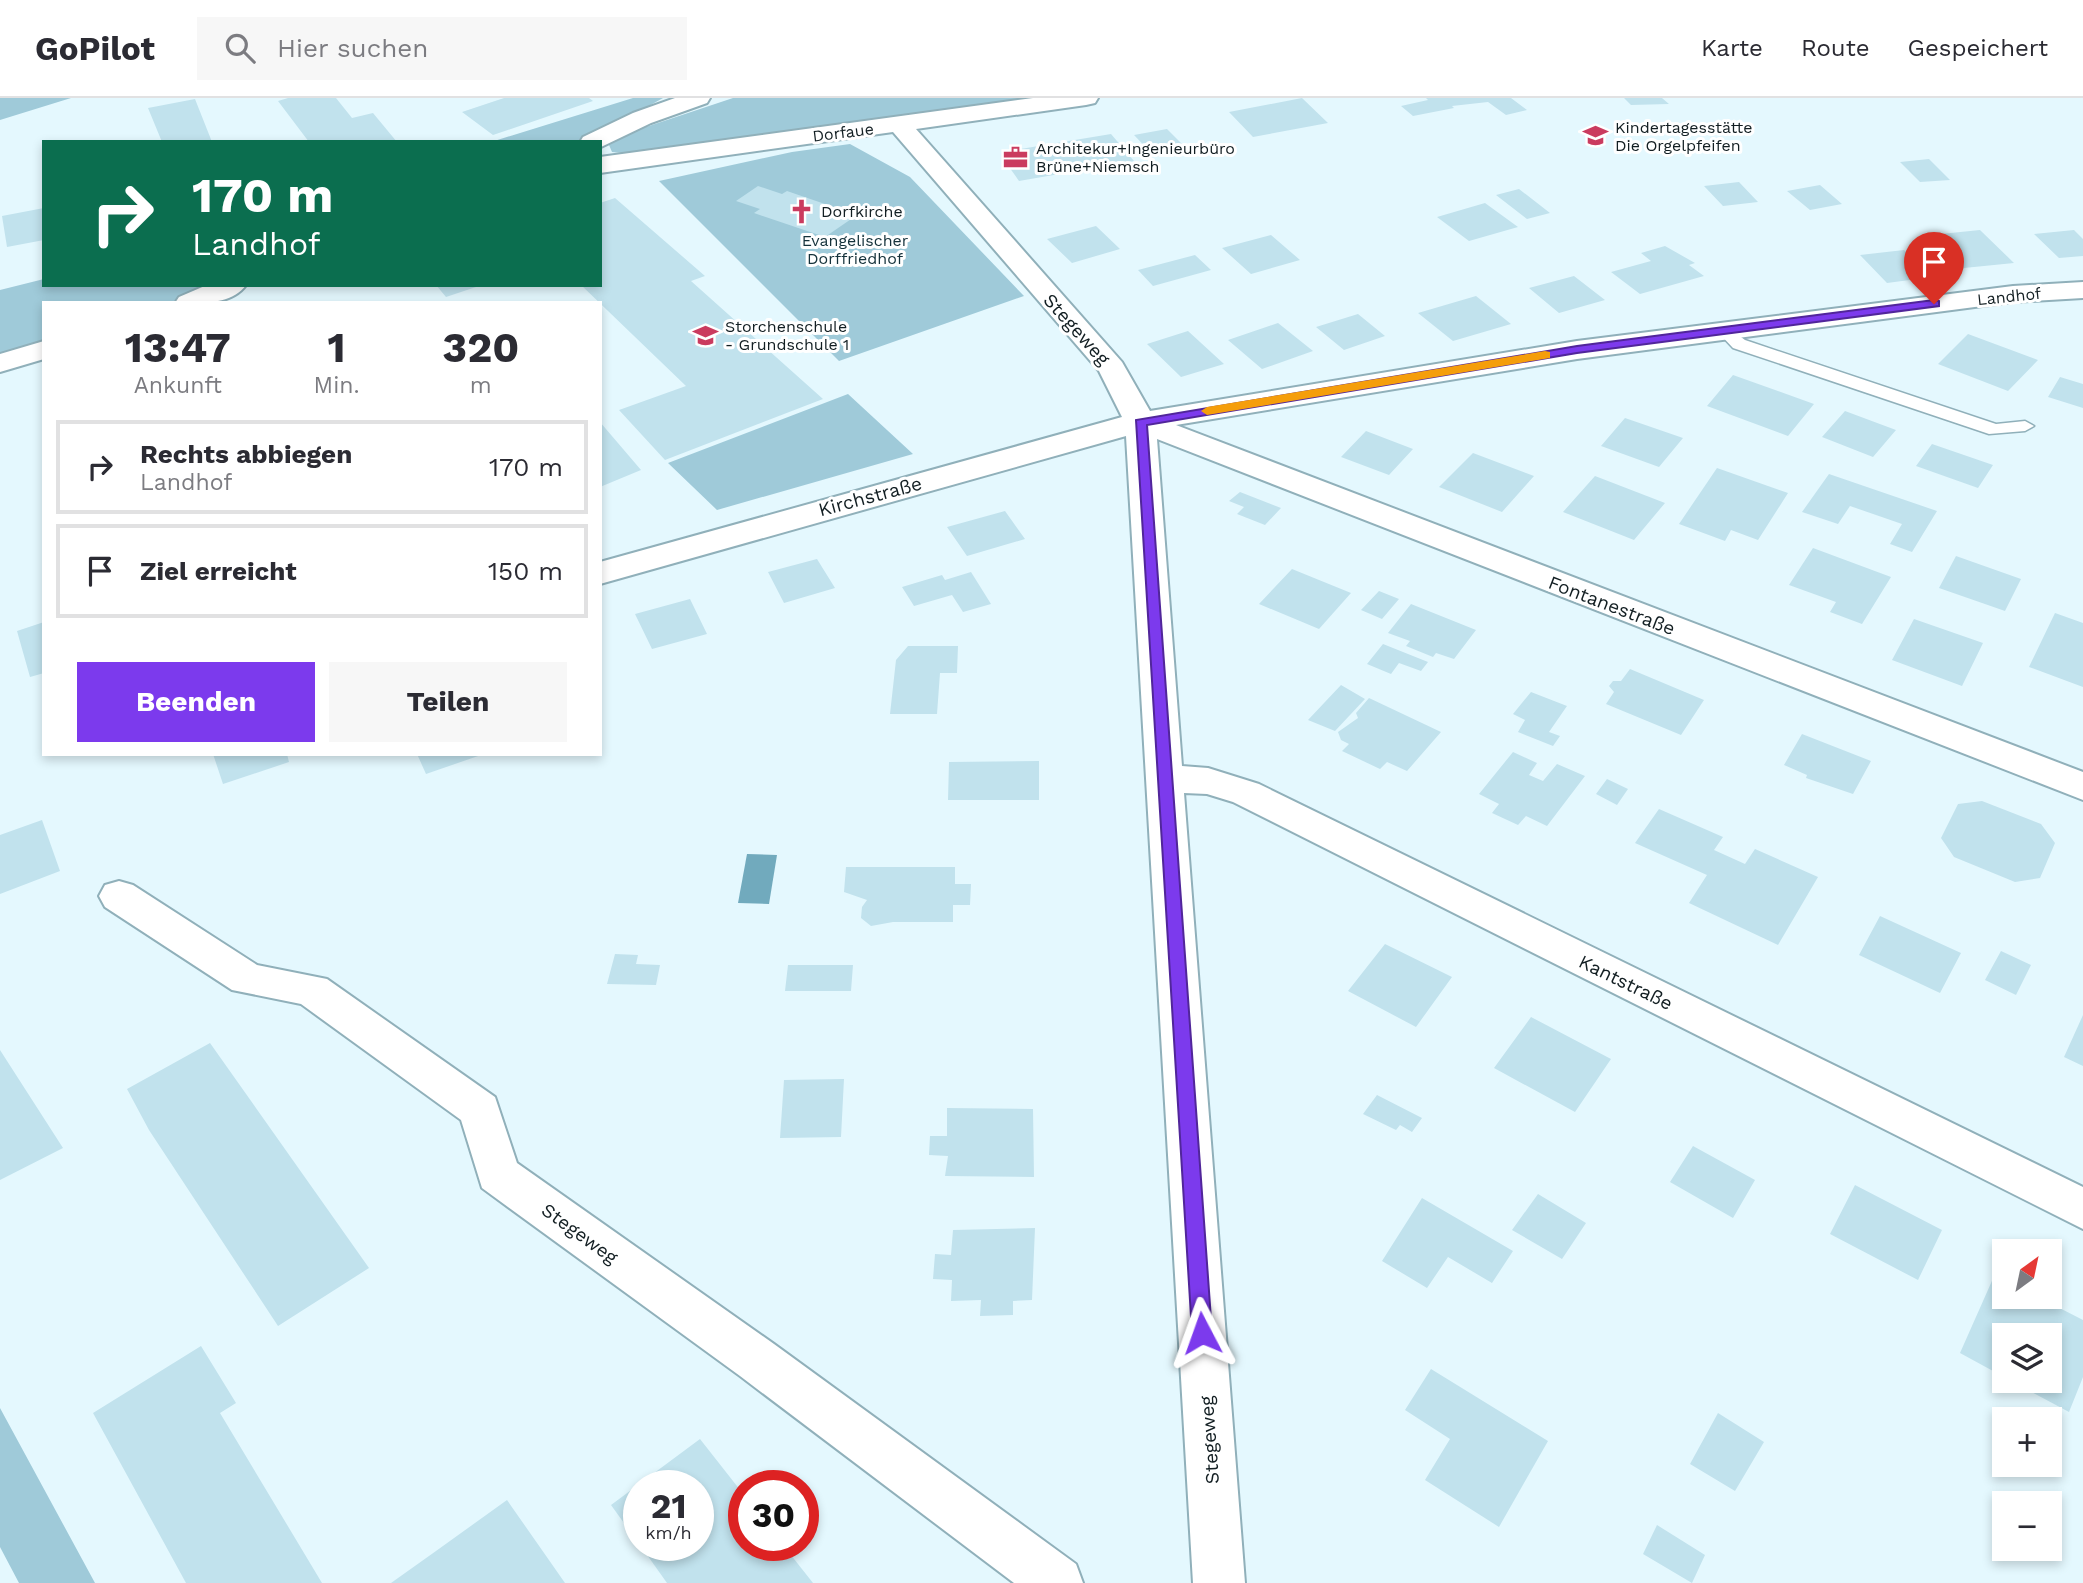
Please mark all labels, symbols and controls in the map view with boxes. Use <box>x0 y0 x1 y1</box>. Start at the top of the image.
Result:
search box <box>197 17 687 80</box>
text: GoPilot <box>35 29 155 68</box>
icon: search <box>221 29 259 67</box>
text: Hier suchen <box>277 33 428 63</box>
text: Karte <box>1701 34 1763 62</box>
text: Route <box>1801 34 1870 62</box>
text: Gespeichert <box>1908 34 2048 62</box>
place label: Kindertagesstätte Die Orgelpfeifen <box>1615 118 1752 155</box>
street label: Dorfaue <box>811 119 875 146</box>
school or university icon: Kindertagesstätte Die Orgelpfeifen <box>1581 122 1609 150</box>
place label: Architekur+Ingenieurbüro Brüne+Niemsch <box>1036 139 1235 176</box>
office icon: Architekur+Ingenieurbüro Brüne+Niemsch <box>1002 143 1030 171</box>
text: 170 m <box>192 166 333 224</box>
icon: right <box>77 168 168 259</box>
church icon: Dorfkirche <box>787 197 815 225</box>
place label: Dorfkirche <box>821 202 903 221</box>
text: Landhof <box>192 225 320 263</box>
park label: Evangelischer Dorffriedhof <box>802 231 909 268</box>
pin <box>1904 232 1964 304</box>
icon: arrive <box>1915 243 1953 281</box>
street label: Landhof <box>1976 284 2043 309</box>
street label: Stegeweg <box>1038 289 1115 371</box>
place label: Storchenschule - Grundschule 1 <box>725 317 849 354</box>
school or university icon: Storchenschule - Grundschule 1 <box>691 321 719 349</box>
text: 13:47 <box>125 323 231 372</box>
text: 1 <box>328 323 346 372</box>
text: 320 <box>442 323 519 372</box>
text: Ankunft <box>134 372 222 399</box>
text: Min. <box>314 372 360 399</box>
text: m <box>470 372 492 399</box>
text: Rechts abbiegen <box>140 439 352 469</box>
icon: right <box>81 448 119 486</box>
text: 170 m <box>489 452 563 482</box>
text: Landhof <box>140 469 232 496</box>
street label: Kirchstraße <box>816 472 924 521</box>
icon: arrive <box>81 552 119 590</box>
text: Ziel erreicht <box>140 556 297 586</box>
text: 150 m <box>488 556 563 586</box>
street label: Fontanestraße <box>1545 571 1678 640</box>
button: Beenden <box>77 662 315 742</box>
button: Teilen <box>329 662 567 742</box>
street label: Kantstraße <box>1575 950 1676 1015</box>
street label: Stegeweg <box>537 1198 623 1269</box>
north arrow <box>1992 1239 2062 1309</box>
map controls <box>1992 1239 2062 1561</box>
position arrow <box>1165 1296 1239 1370</box>
button: layers <box>1992 1323 2062 1393</box>
street label: Stegeweg <box>1195 1394 1224 1485</box>
button: + <box>1992 1407 2062 1477</box>
speed limit sign: 30 <box>728 1470 819 1561</box>
text: 21 <box>651 1485 686 1527</box>
button: − <box>1992 1491 2062 1561</box>
text: km/h <box>645 1522 692 1543</box>

